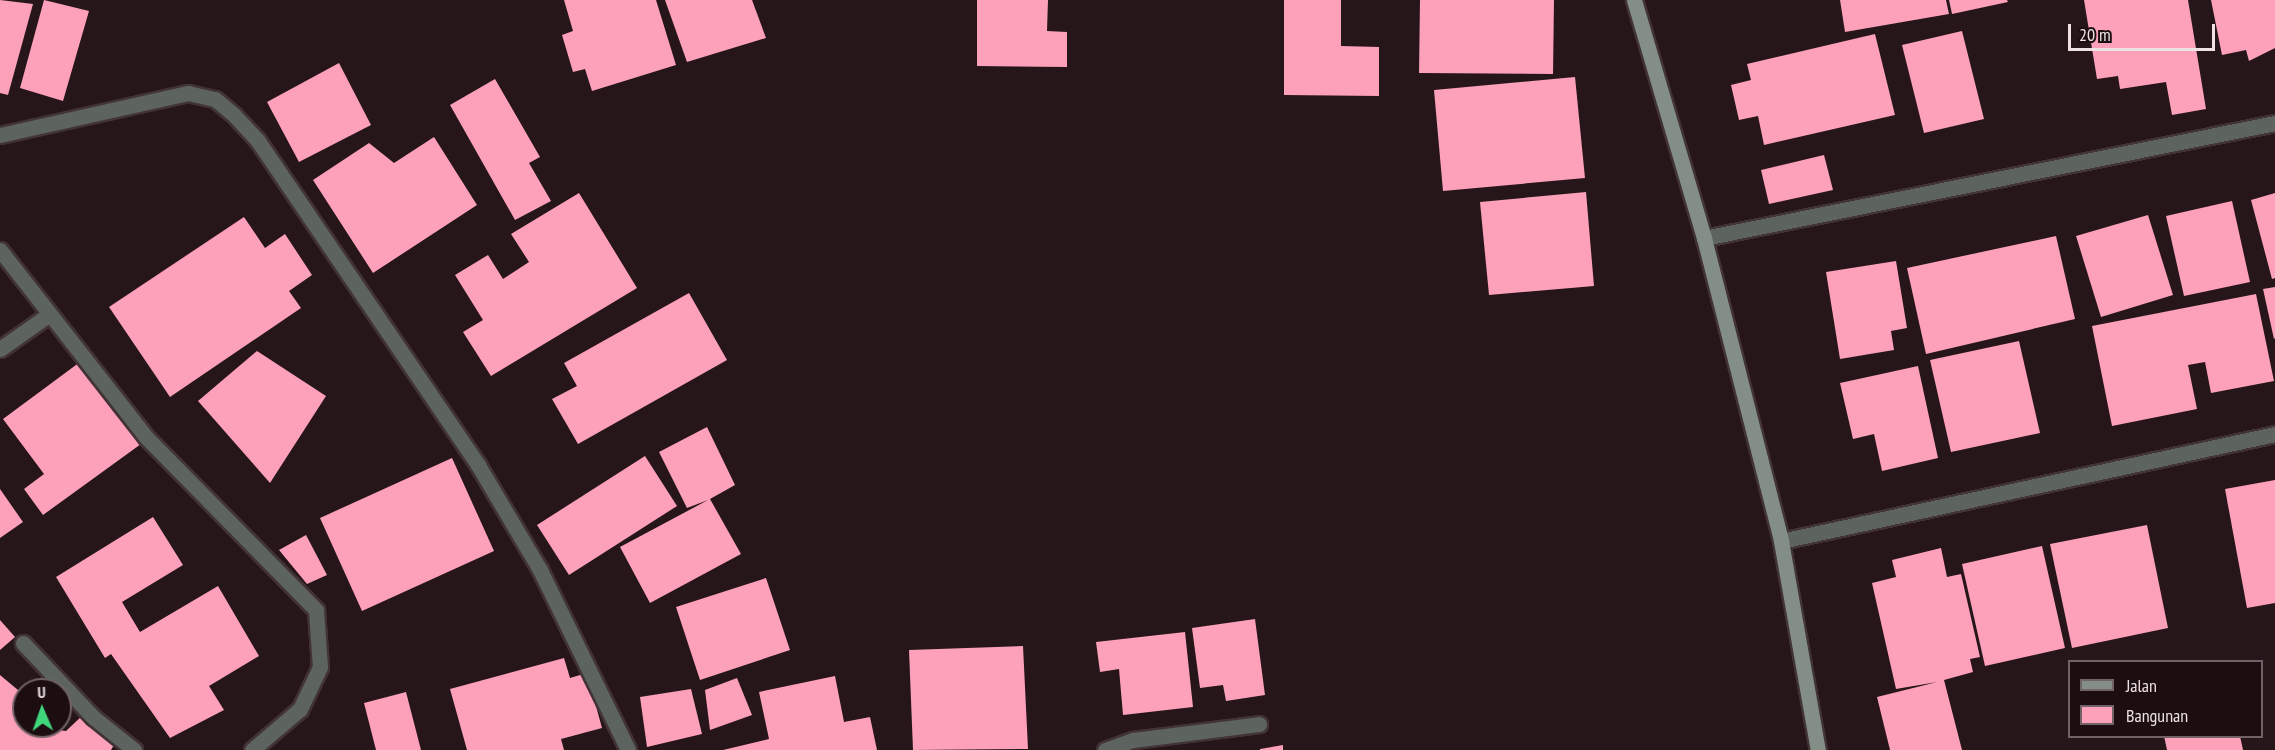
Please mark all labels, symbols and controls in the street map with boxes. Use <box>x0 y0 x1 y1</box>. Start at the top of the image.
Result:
scale bar <box>2071 12 2218 50</box>
text: 20 m <box>2079 23 2111 46</box>
legend <box>2068 660 2263 738</box>
text: Jalan <box>2126 674 2157 697</box>
north arrow <box>12 678 72 738</box>
text: U <box>37 682 46 702</box>
text: Bangunan <box>2126 704 2188 727</box>

